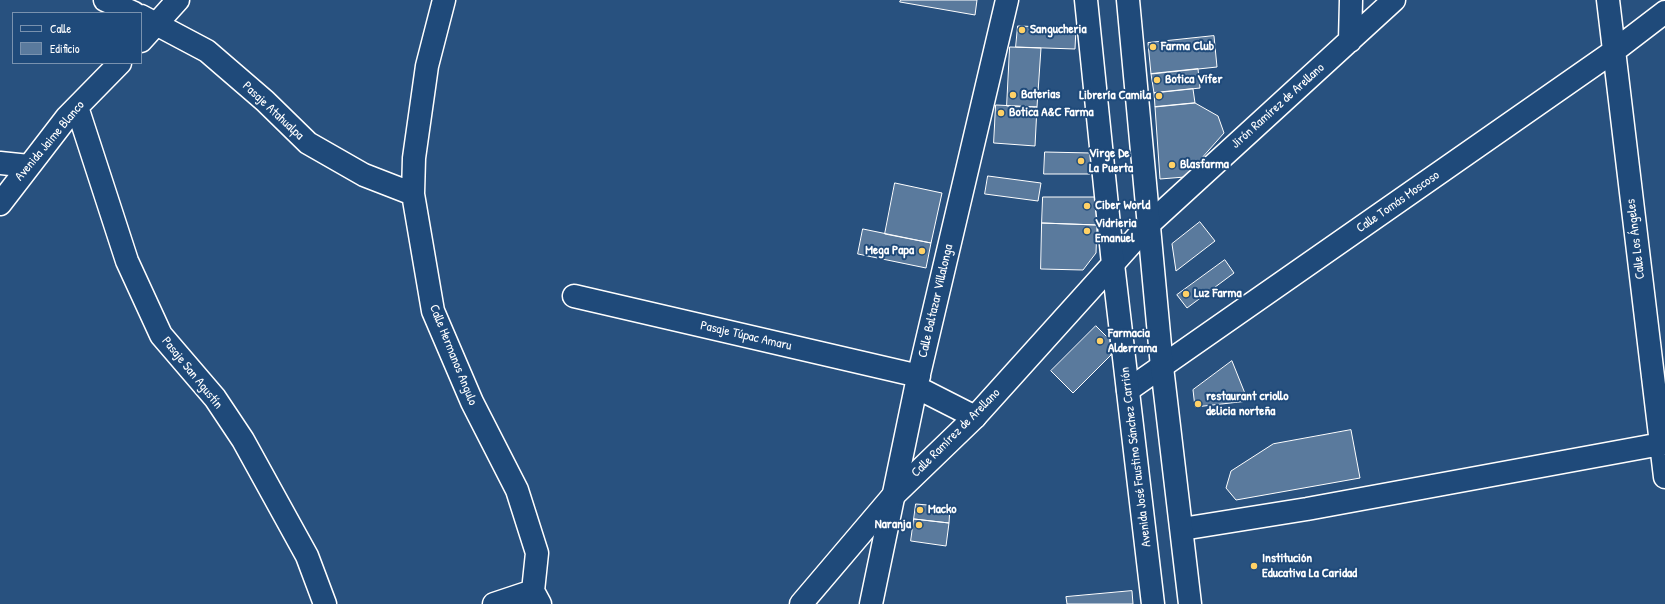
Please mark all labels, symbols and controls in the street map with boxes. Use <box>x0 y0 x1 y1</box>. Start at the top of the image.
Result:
legend <box>12 12 142 64</box>
text: Calle <box>50 20 71 37</box>
place label: Sangucheria <box>1030 22 1087 38</box>
marker: Sangucheria <box>1017 25 1027 35</box>
place label: Farma Club <box>1161 39 1214 55</box>
text: Edificio <box>50 40 80 57</box>
marker: Farma Club <box>1148 42 1158 52</box>
street label: Jirón Ramírez de Arellano <box>1228 60 1328 152</box>
place label: Botica Vifer <box>1165 72 1222 88</box>
marker: Botica Vifer <box>1152 75 1162 85</box>
street label: Pasaje Atahualpa <box>239 79 307 143</box>
place label: Baterias <box>1021 87 1060 103</box>
place label: Librería Camila <box>1079 88 1151 104</box>
marker: Baterias <box>1008 90 1018 100</box>
marker: Librería Camila <box>1154 91 1164 101</box>
street label: Avenida Jaime Blanco <box>12 98 88 184</box>
place label: Botica A&C Farma <box>1009 105 1094 121</box>
marker: Botica A&C Farma <box>996 108 1006 118</box>
place label: Virge De La Puerta <box>1089 146 1133 177</box>
marker: Virge De La Puerta <box>1076 156 1086 166</box>
place label: Blasfarma <box>1180 157 1229 173</box>
marker: Blasfarma <box>1167 160 1177 170</box>
street label: Calle Tomás Moscoso <box>1353 168 1443 236</box>
place label: Ciber World <box>1095 198 1150 214</box>
street label: Calle Los Ángeles <box>1623 198 1649 280</box>
marker: Ciber World <box>1082 201 1092 211</box>
place label: Vidrieria Emanuel <box>1095 216 1136 247</box>
marker: Vidrieria Emanuel <box>1082 226 1092 236</box>
place label: Mega Papa <box>865 243 914 259</box>
street label: Calle Baltazar Villalonga <box>915 243 957 359</box>
marker: Mega Papa <box>917 246 927 256</box>
place label: Luz Farma <box>1194 286 1242 302</box>
marker: Luz Farma <box>1181 289 1191 299</box>
street label: Calle Hermanos Angulo <box>426 302 480 408</box>
street label: Pasaje Túpac Amaru <box>699 318 793 354</box>
place label: Farmacia Alderrama <box>1108 326 1157 357</box>
street label: Pasaje San Agustín <box>158 334 226 412</box>
marker: Farmacia Alderrama <box>1095 336 1105 346</box>
street label: Avenida José Faustino Sánchez Carrión <box>1117 366 1155 548</box>
street label: Calle Ramírez de Arellano <box>908 385 1004 481</box>
place label: restaurant criollo delicia norteña <box>1206 389 1288 420</box>
marker: restaurant criollo delicia norteña <box>1193 399 1203 409</box>
place label: Macko <box>928 502 957 518</box>
marker: Macko <box>915 505 925 515</box>
place label: Naranja <box>875 517 911 533</box>
marker: Naranja <box>914 520 924 530</box>
place label: Institución Educativa La Caridad <box>1262 551 1357 582</box>
marker: Institución Educativa La Caridad <box>1249 561 1259 571</box>

